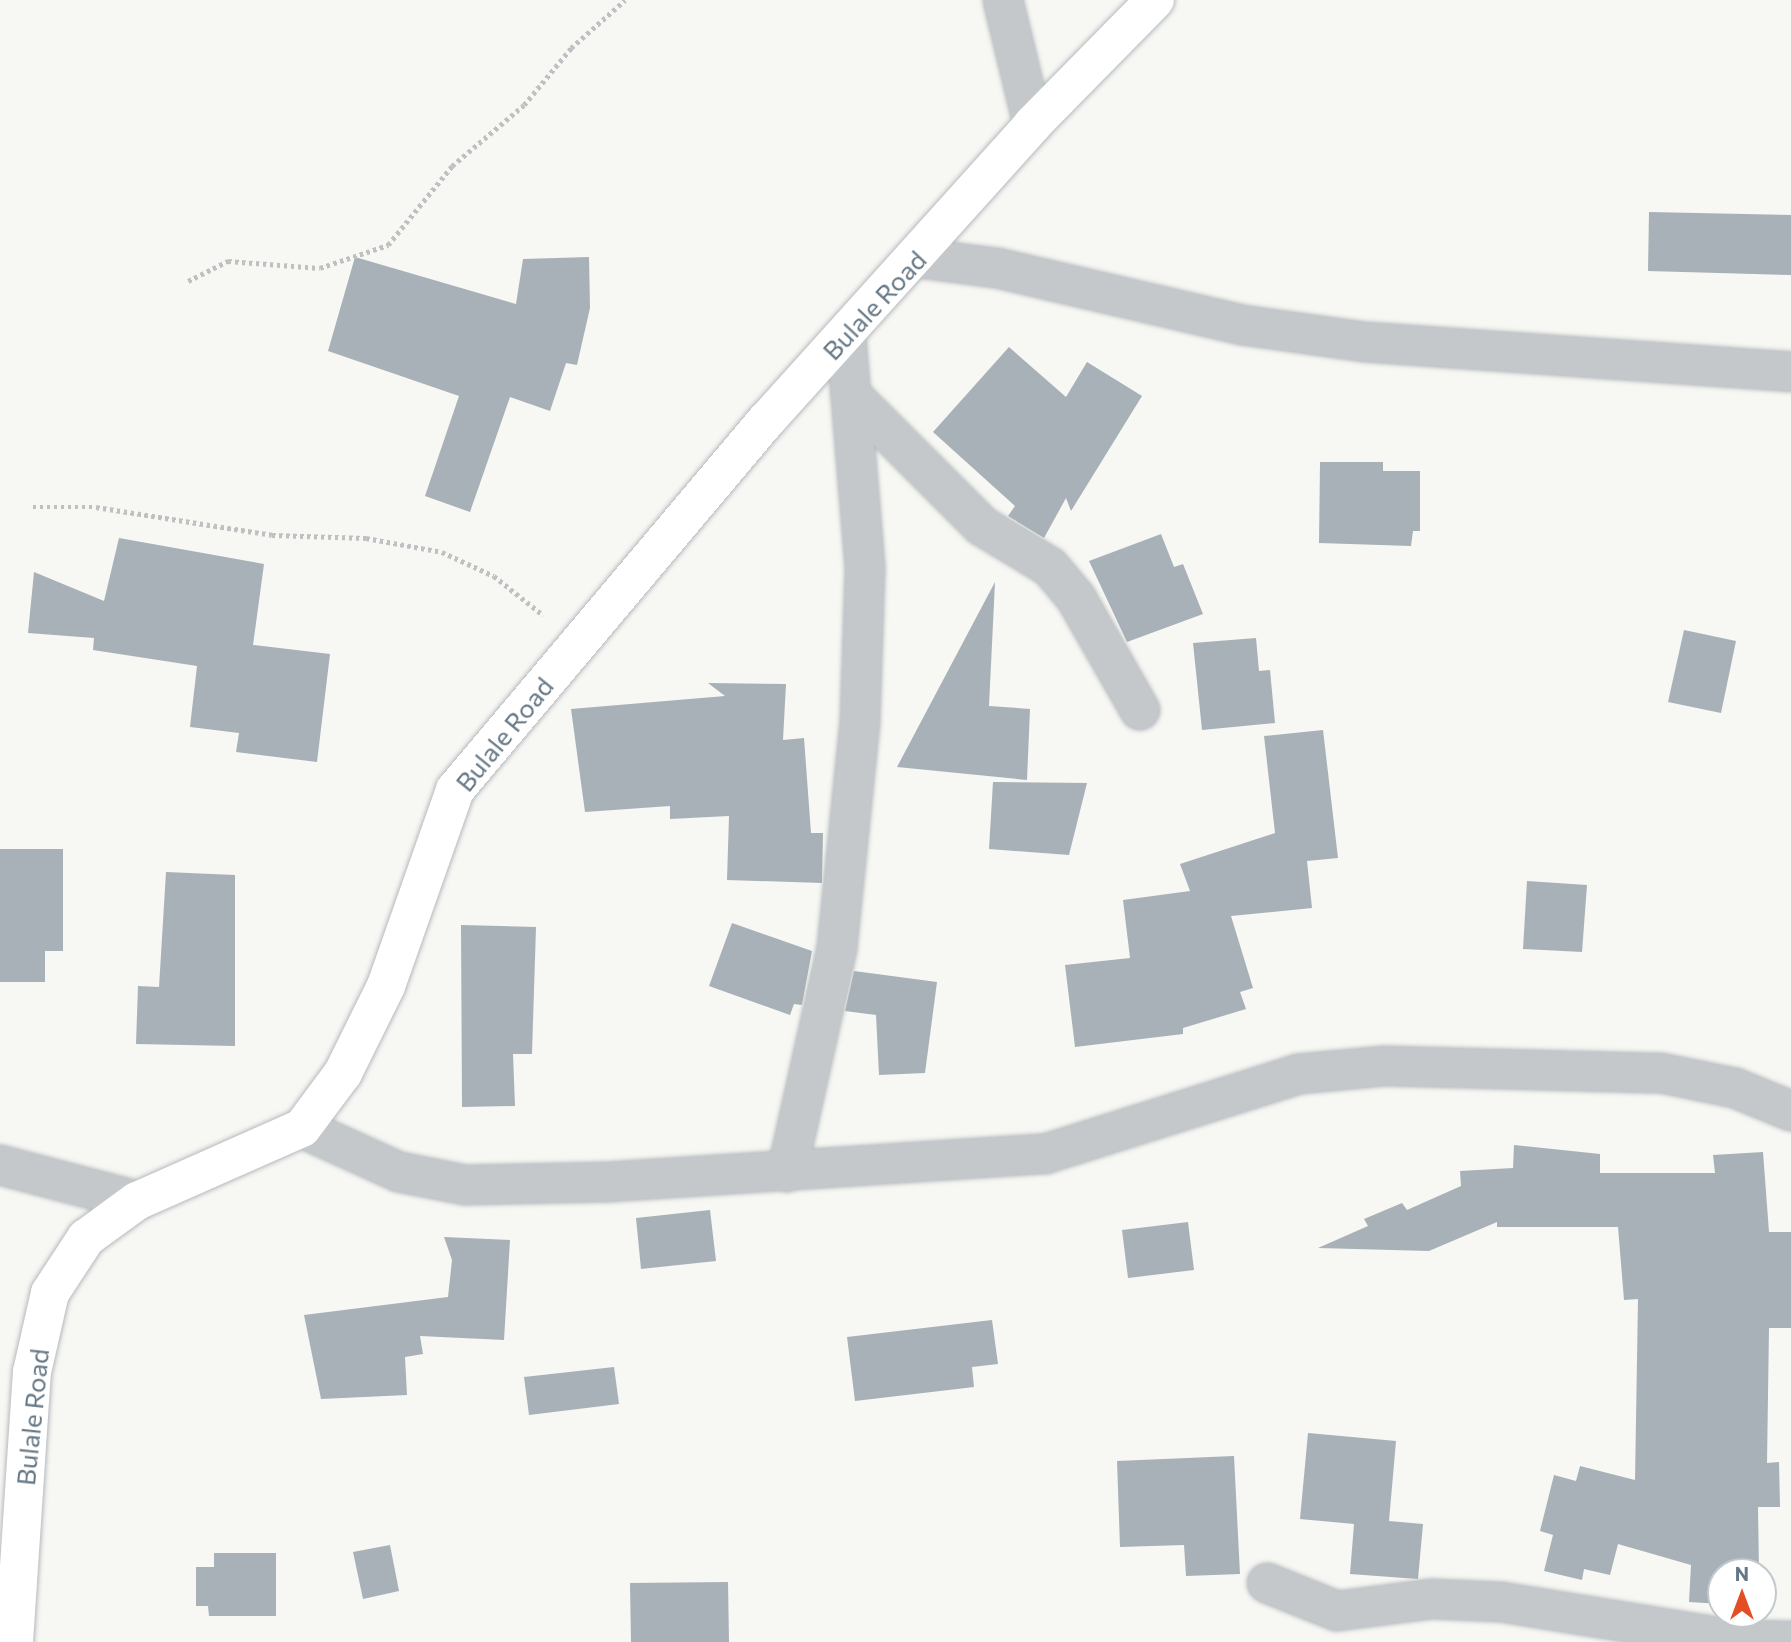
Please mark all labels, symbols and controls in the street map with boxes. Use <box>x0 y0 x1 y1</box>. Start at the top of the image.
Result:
street label: Bulale Road <box>816 244 932 366</box>
street label: Bulale Road <box>449 671 559 797</box>
street label: Bulale Road <box>9 1347 55 1487</box>
north arrow <box>1707 1558 1777 1628</box>
text: N <box>1735 1562 1749 1585</box>

